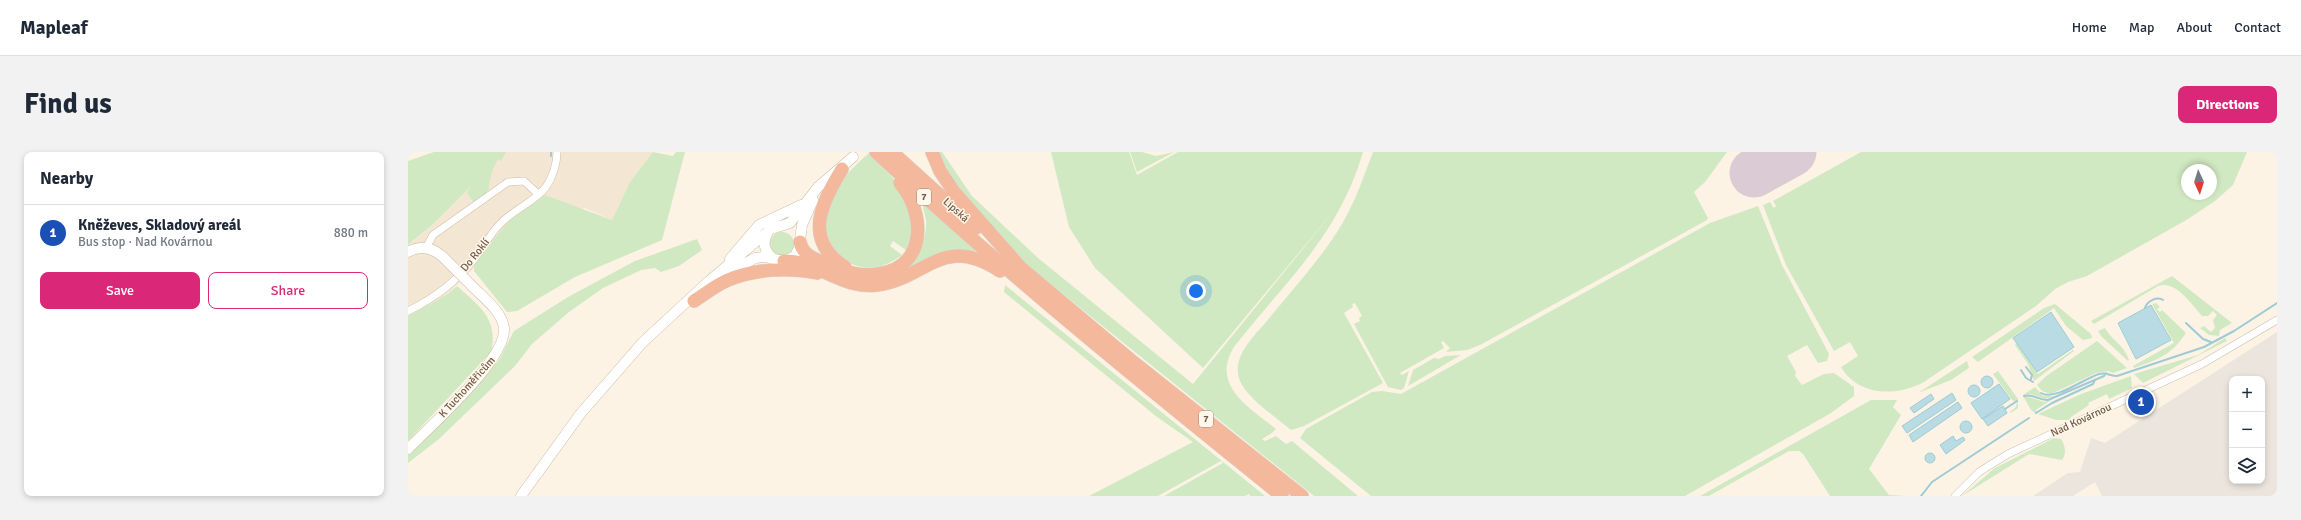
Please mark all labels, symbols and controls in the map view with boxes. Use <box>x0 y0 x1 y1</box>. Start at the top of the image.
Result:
text: Mapleaf <box>20 16 88 40</box>
text: Home <box>2072 19 2107 36</box>
text: Map <box>2129 19 2154 36</box>
text: About <box>2176 19 2212 36</box>
text: Contact <box>2234 19 2281 36</box>
button: Directions <box>2178 86 2277 123</box>
text: Find us <box>24 87 112 121</box>
north arrow <box>2181 164 2217 200</box>
text: Nearby <box>40 168 93 189</box>
road number: 7 <box>917 189 931 205</box>
street label: Lipská <box>940 195 972 225</box>
text: Kněževes, Skladový areál <box>78 216 241 234</box>
text: 1 <box>49 225 57 241</box>
text: 880 m <box>334 225 368 241</box>
text: Bus stop · Nad Kovárnou <box>78 234 213 250</box>
street label: Do Roklí <box>458 236 492 274</box>
button: Save <box>40 272 200 309</box>
button: Share <box>208 272 368 309</box>
your location <box>1186 281 1206 301</box>
street label: K Tuchoměřicům <box>436 354 498 420</box>
map controls <box>2229 376 2265 484</box>
button: + <box>2229 376 2265 412</box>
pin: 1 <box>2128 387 2154 417</box>
street label: Nad Kovárnou <box>2049 400 2113 440</box>
road number: 7 <box>1199 411 1213 427</box>
button: − <box>2229 412 2265 448</box>
button: layers <box>2229 448 2265 484</box>

